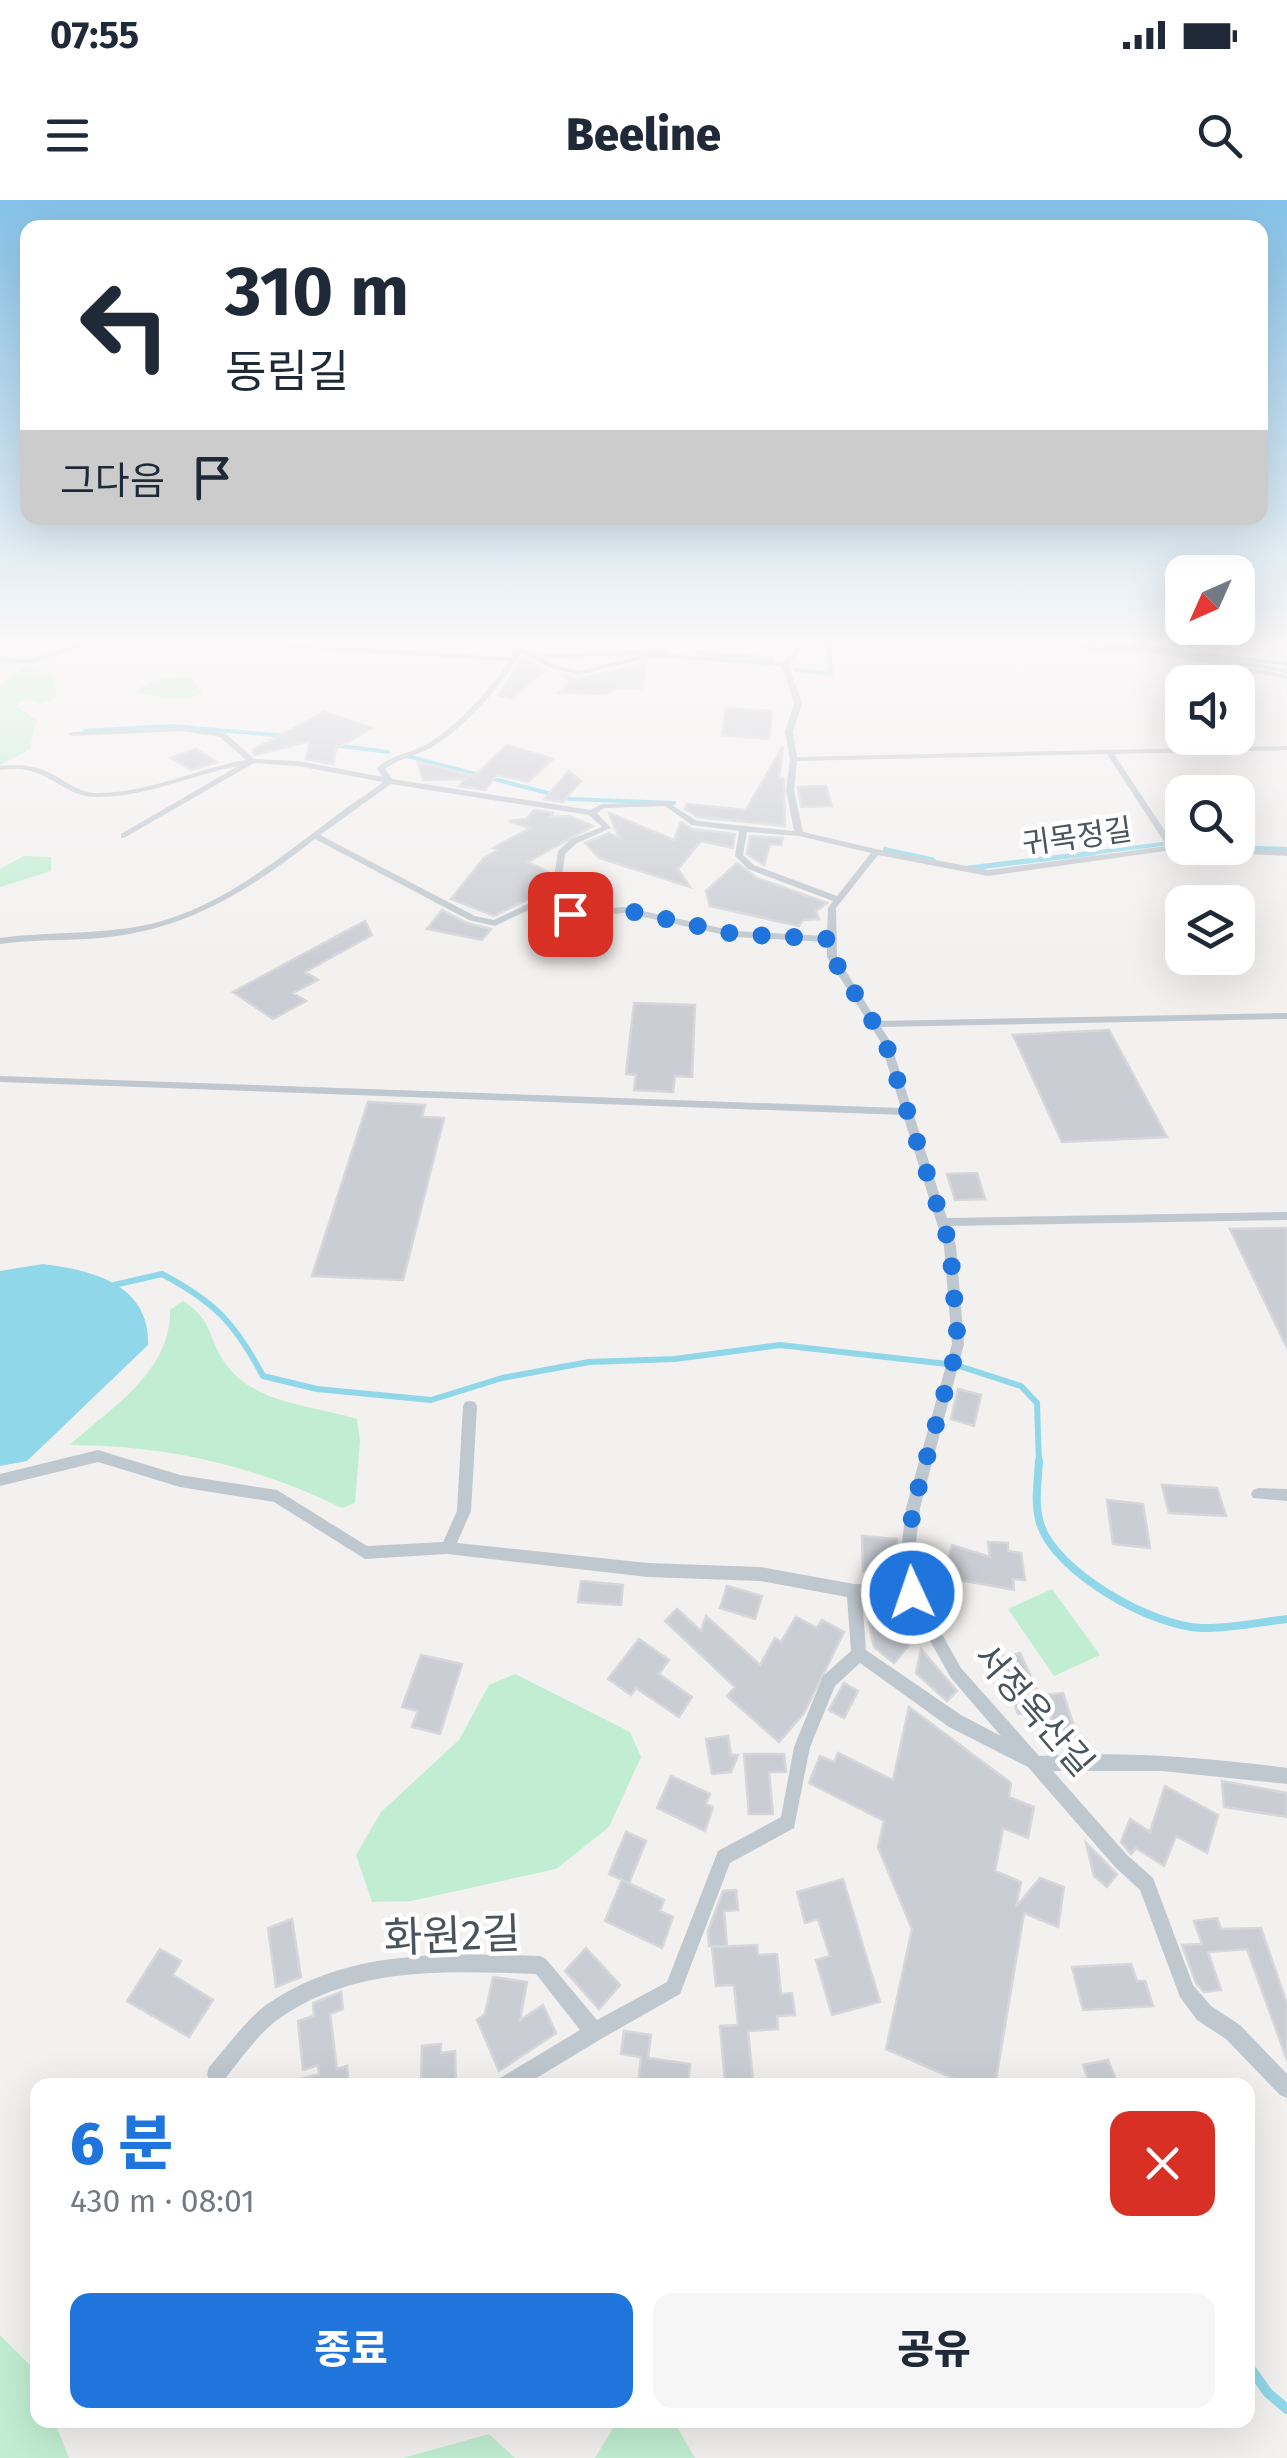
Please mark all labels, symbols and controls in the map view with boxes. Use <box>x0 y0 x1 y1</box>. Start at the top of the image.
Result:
text: 07:55 <box>50 12 139 58</box>
icon: menu <box>40 108 95 163</box>
text: Beeline <box>566 108 721 162</box>
icon: search <box>1192 108 1247 163</box>
text: 310 m <box>225 250 409 334</box>
icon: left <box>60 260 190 390</box>
text: 동림길 <box>225 345 349 399</box>
icon: arrive <box>185 450 240 505</box>
text: 그다음 <box>60 458 165 504</box>
north arrow <box>1165 555 1255 645</box>
map controls <box>1165 555 1255 975</box>
button: sound <box>1165 665 1255 755</box>
button: search <box>1165 775 1255 865</box>
street label: 귀목정길 <box>1020 811 1134 863</box>
pin <box>528 872 613 957</box>
button: layers <box>1165 885 1255 975</box>
icon: arrive <box>543 887 598 942</box>
position arrow <box>860 1541 964 1645</box>
street label: 서정옥산길 <box>965 1635 1103 1785</box>
street label: 화원2길 <box>383 1909 521 1963</box>
text: 6 분 <box>70 2108 173 2180</box>
button: close <box>1110 2111 1215 2216</box>
text: 430 m · 08:01 <box>70 2182 255 2220</box>
button: 종료 <box>70 2293 633 2408</box>
button: 공유 <box>653 2293 1215 2408</box>

